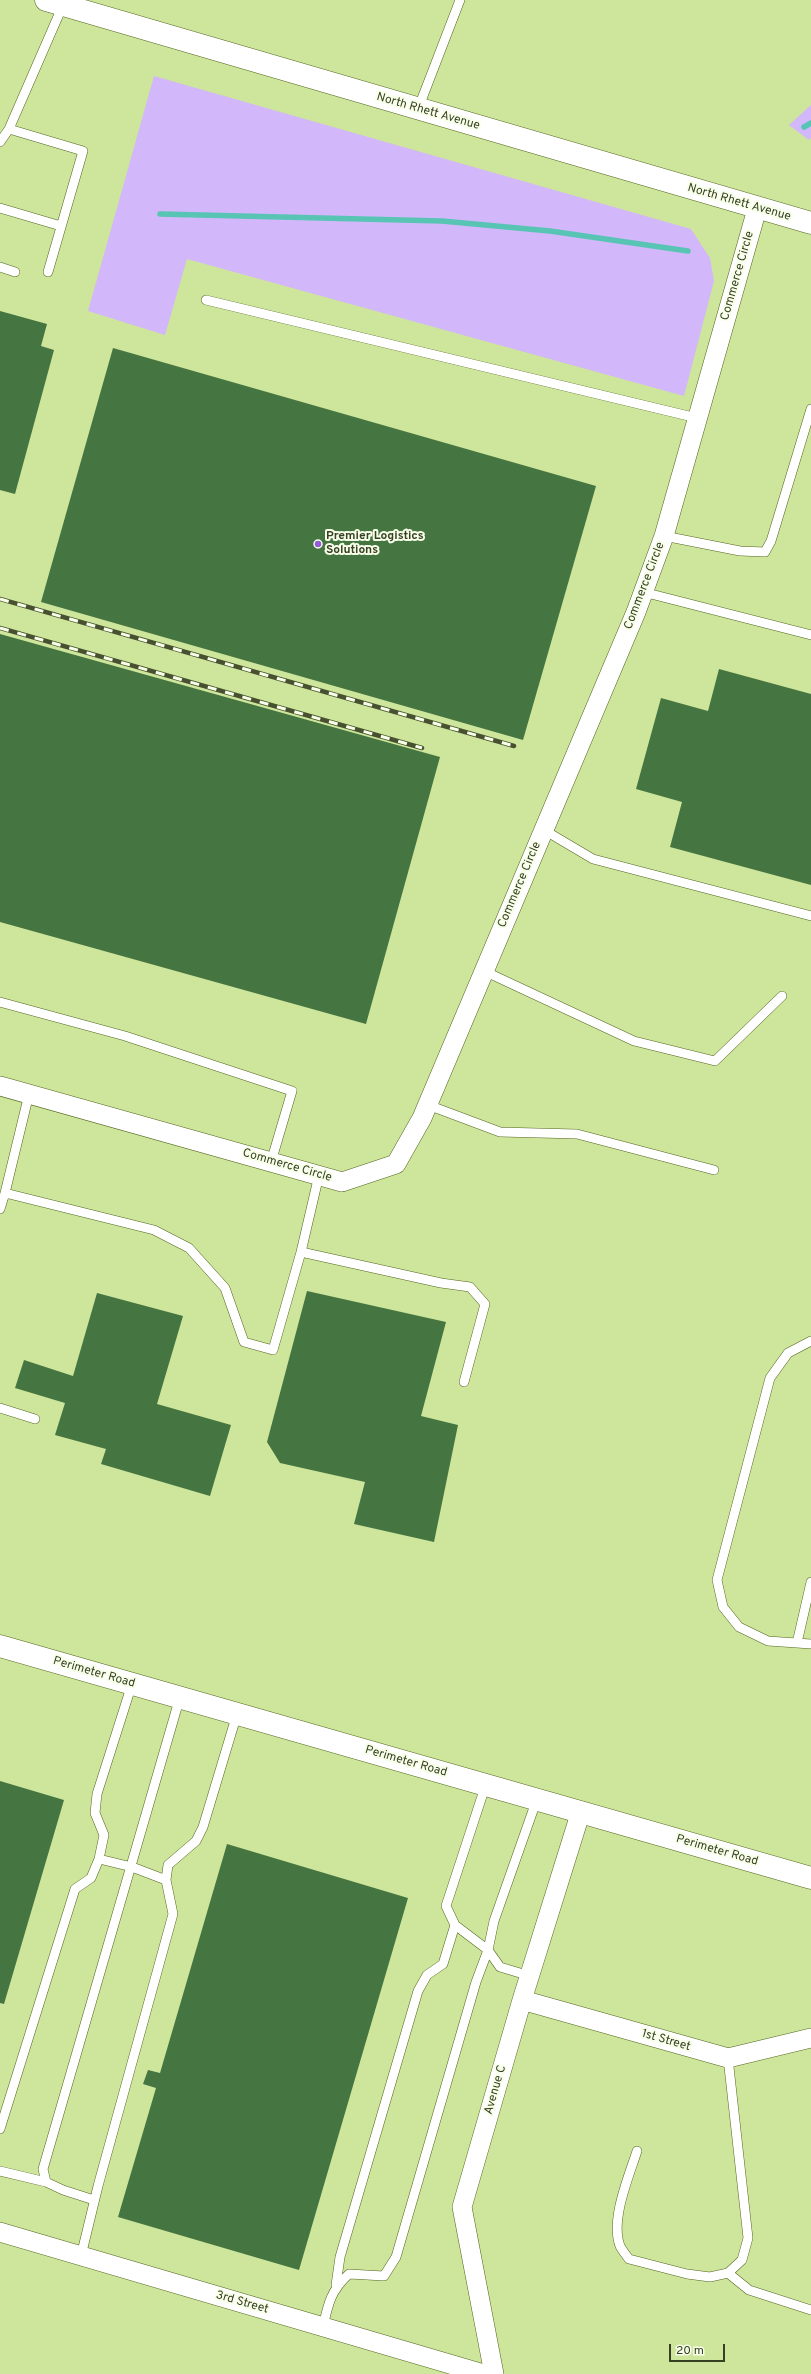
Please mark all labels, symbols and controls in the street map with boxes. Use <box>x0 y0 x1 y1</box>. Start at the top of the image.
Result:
street label: North Rhett Avenue <box>375 90 481 134</box>
street label: North Rhett Avenue <box>686 181 792 225</box>
street label: Commerce Circle <box>718 230 758 322</box>
place label: Premier Logistics Solutions <box>326 530 424 558</box>
marker: Premier Logistics Solutions <box>313 539 323 549</box>
street label: Commerce Circle <box>622 540 668 632</box>
street label: Commerce Circle <box>495 840 545 930</box>
street label: Commerce Circle <box>241 1146 333 1186</box>
street label: Perimeter Road <box>51 1654 137 1692</box>
street label: Perimeter Road <box>363 1743 449 1781</box>
street label: Perimeter Road <box>674 1832 760 1870</box>
street label: 1st Street <box>640 2027 692 2055</box>
street label: Avenue C <box>482 2064 510 2116</box>
street label: 3rd Street <box>214 2289 270 2317</box>
scale bar <box>671 2336 727 2362</box>
text: 20 m <box>676 2343 704 2359</box>

